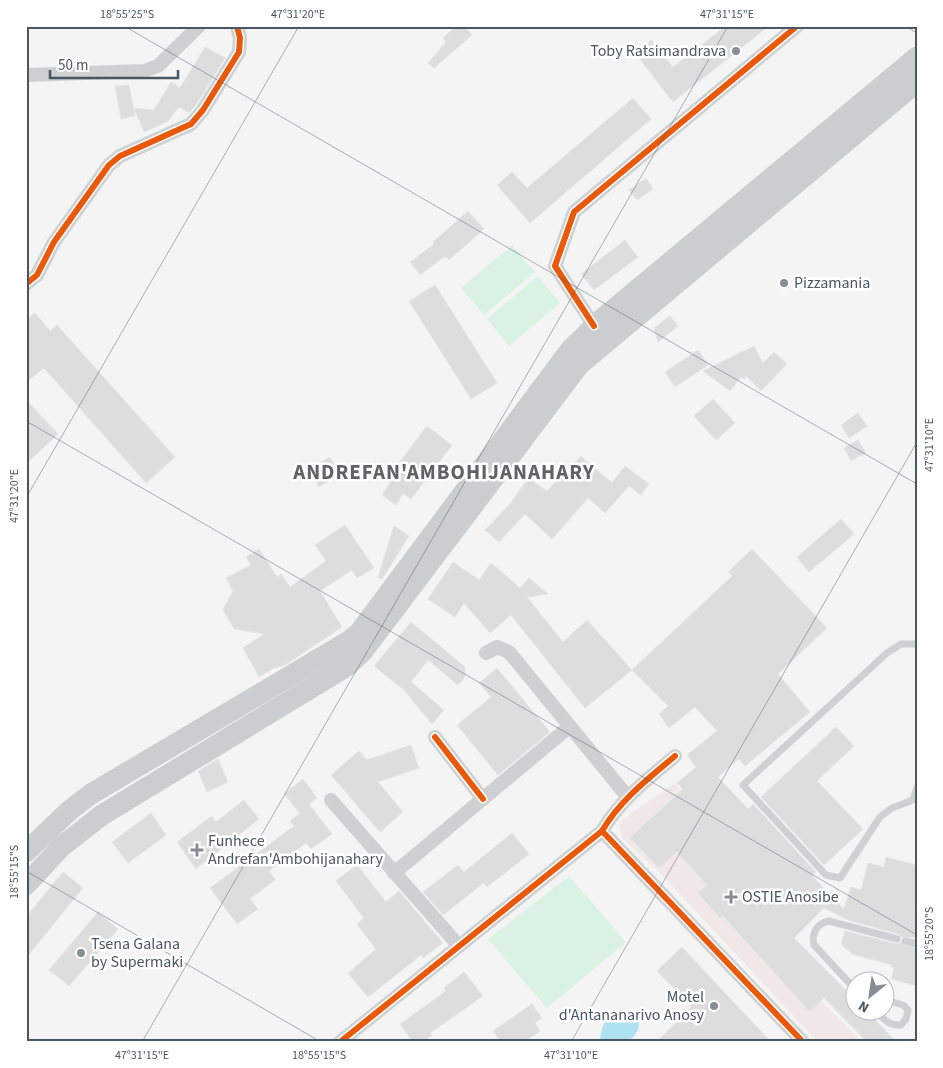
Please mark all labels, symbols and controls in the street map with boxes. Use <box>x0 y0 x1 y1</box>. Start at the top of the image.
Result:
text: 18°55'25"S <box>100 6 154 23</box>
text: 47°31'20"E <box>271 6 325 23</box>
text: 47°31'15"E <box>700 6 754 23</box>
place label: Toby Ratsimandrava <box>590 40 726 62</box>
marker: Toby Ratsimandrava <box>730 45 742 57</box>
scale bar <box>50 48 178 80</box>
text: 50 m <box>58 55 88 76</box>
place label: Pizzamania <box>794 272 870 294</box>
marker: Pizzamania <box>778 277 790 289</box>
text: 47°31'10"E <box>921 418 938 472</box>
district label: ANDREFAN'AMBOHIJANAHARY <box>292 457 595 487</box>
text: 47°31'20"E <box>6 469 23 523</box>
place label: Funhece Andrefan'Ambohijanahary <box>208 830 384 870</box>
marker: Funhece Andrefan'Ambohijanahary <box>190 843 204 857</box>
text: 18°55'15"S <box>6 845 23 899</box>
place label: OSTIE Anosibe <box>742 886 839 908</box>
marker: OSTIE Anosibe <box>724 890 738 904</box>
text: 18°55'20"S <box>921 907 938 961</box>
place label: Tsena Galana by Supermaki <box>91 933 183 973</box>
marker: Tsena Galana by Supermaki <box>75 947 87 959</box>
north arrow <box>846 970 896 1020</box>
place label: Motel d'Antananarivo Anosy <box>559 986 705 1026</box>
text: N <box>855 995 873 1017</box>
marker: Motel d'Antananarivo Anosy <box>708 1000 720 1012</box>
text: 47°31'15"E <box>115 1047 169 1064</box>
text: 18°55'15"S <box>292 1047 346 1064</box>
text: 47°31'10"E <box>544 1047 598 1064</box>

